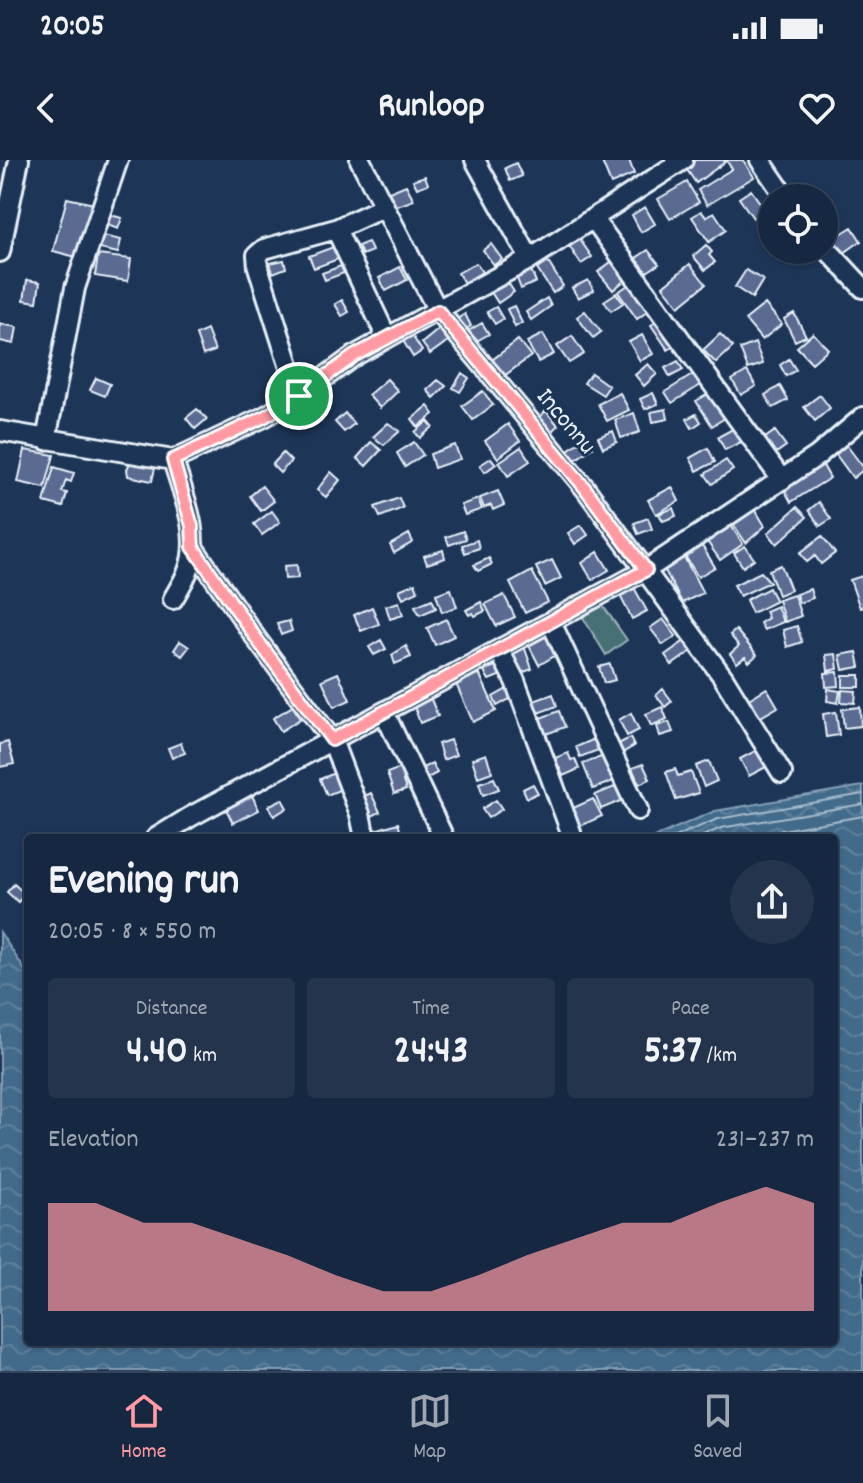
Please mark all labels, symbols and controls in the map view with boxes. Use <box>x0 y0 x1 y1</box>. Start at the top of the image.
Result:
text: 20:05 <box>40 7 105 50</box>
text: Runloop <box>378 82 485 134</box>
icon: back <box>24 86 68 130</box>
icon: heart <box>795 86 839 130</box>
map controls <box>758 184 838 264</box>
button: locate <box>758 184 838 264</box>
pin <box>265 362 333 430</box>
icon: arrive <box>277 374 321 418</box>
street label: Inconnu <box>526 380 604 464</box>
text: Evening run <box>48 852 239 915</box>
button: share <box>730 860 814 944</box>
text: 20:05 · 8 × 550 m <box>48 914 216 951</box>
text: Distance <box>136 994 208 1025</box>
text: Time <box>412 994 450 1025</box>
text: Pace <box>671 994 710 1025</box>
text: 4.40 <box>126 1025 188 1082</box>
text: 24:43 <box>393 1025 469 1082</box>
text: 5:37 <box>643 1025 702 1082</box>
text: km <box>188 1041 217 1072</box>
text: /km <box>702 1041 737 1072</box>
text: Elevation <box>48 1122 138 1159</box>
text: 231–237 m <box>716 1122 814 1159</box>
tab: Home <box>121 1389 167 1468</box>
tab: Map <box>408 1389 452 1468</box>
tab: Saved <box>693 1389 742 1468</box>

